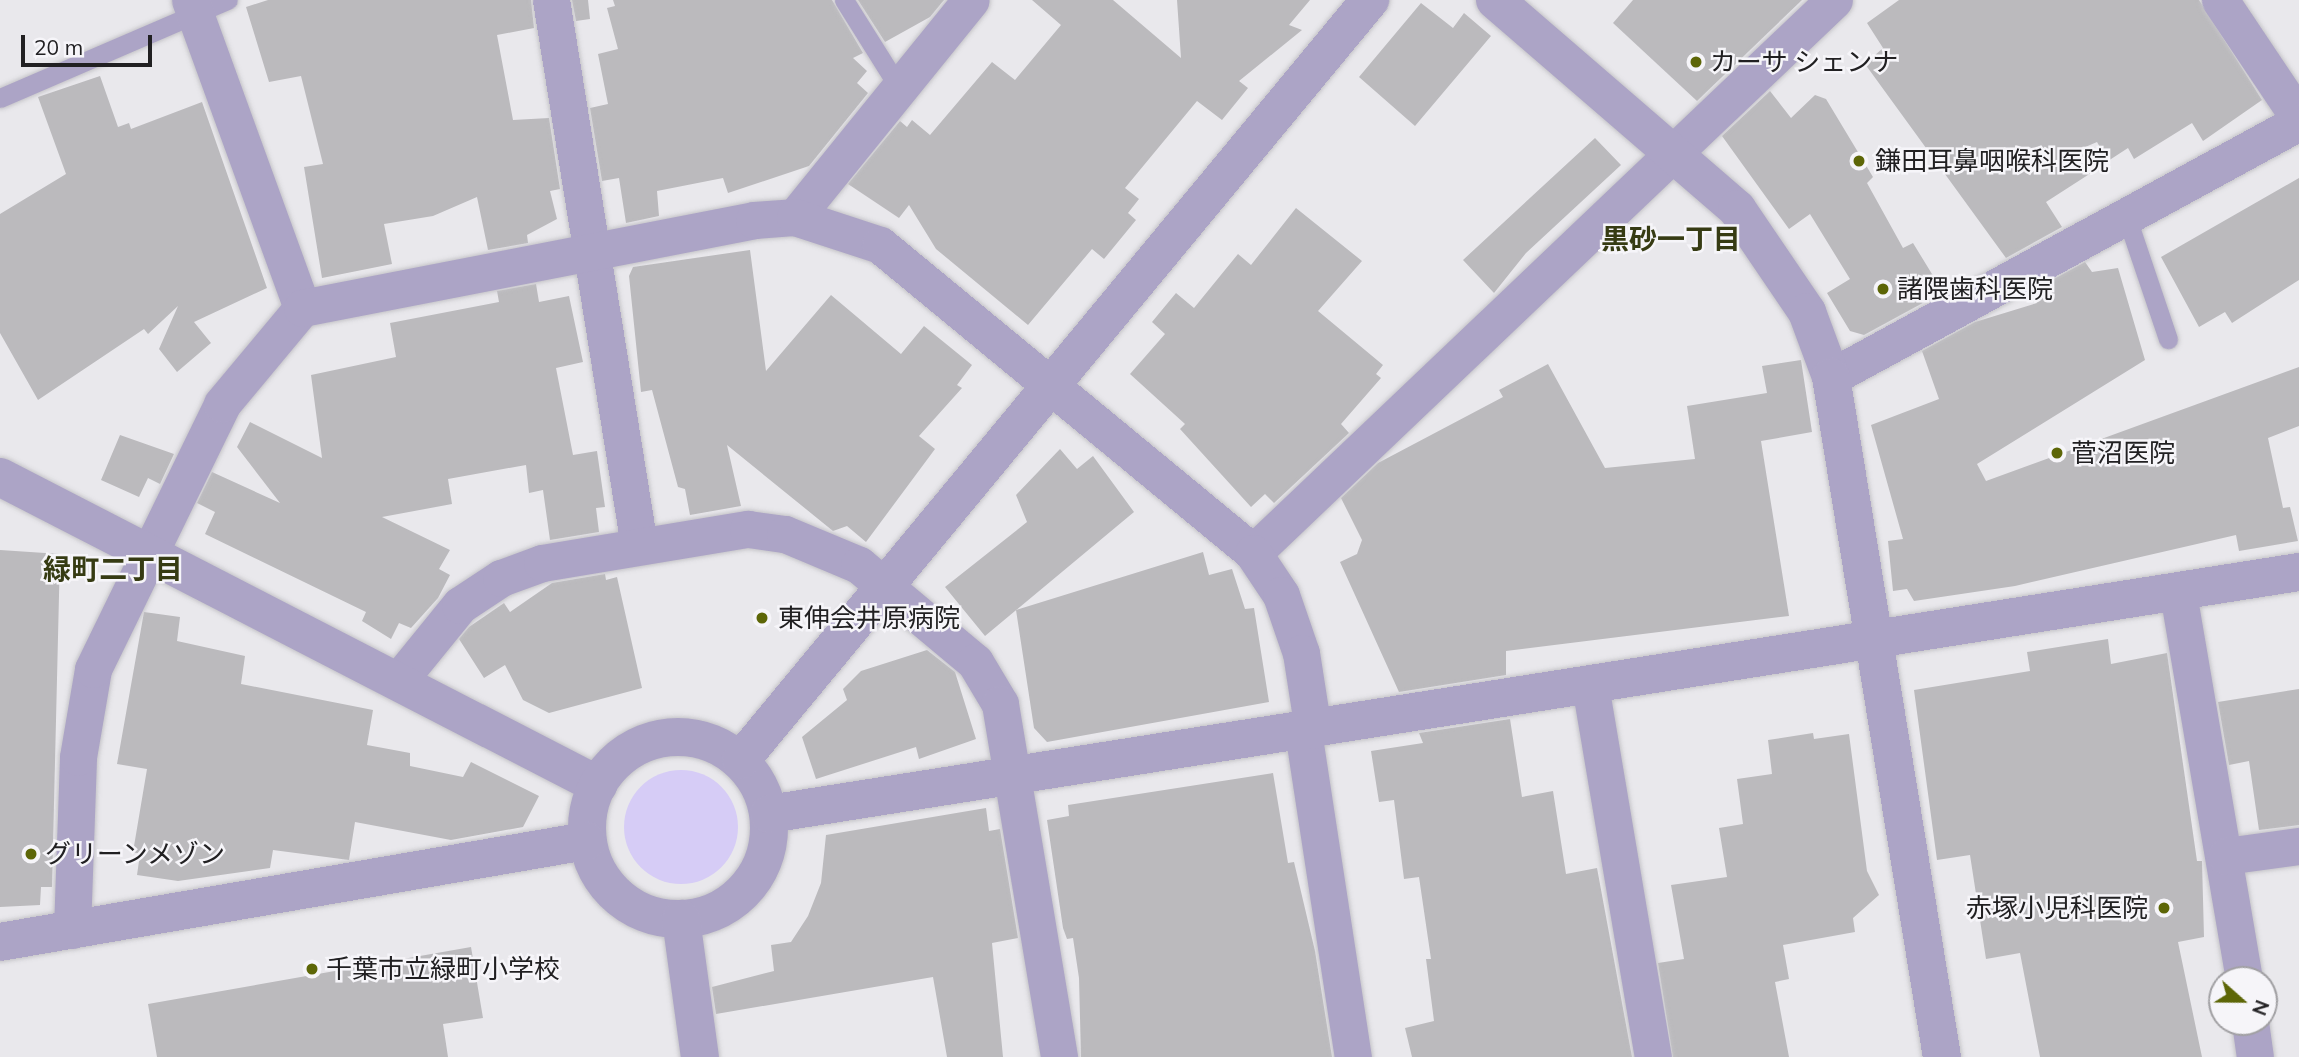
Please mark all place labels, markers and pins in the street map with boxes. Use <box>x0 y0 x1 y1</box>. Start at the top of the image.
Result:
place label: カーサ シェンナ <box>1710 46 1899 78</box>
marker: カーサ シェンナ <box>1688 54 1704 70</box>
place label: 鎌田耳鼻咽喉科医院 <box>1875 145 2109 177</box>
marker: 鎌田耳鼻咽喉科医院 <box>1849 151 1869 171</box>
place label: 諸隈歯科医院 <box>1897 273 2053 305</box>
marker: 諸隈歯科医院 <box>1875 281 1891 297</box>
place label: 菅沼医院 <box>2071 437 2175 469</box>
marker: 菅沼医院 <box>2049 445 2065 461</box>
place label: 東伸会井原病院 <box>778 602 960 634</box>
marker: 東伸会井原病院 <box>752 608 772 628</box>
place label: グリーンメゾン <box>45 838 227 870</box>
marker: グリーンメゾン <box>23 846 39 862</box>
place label: 赤塚小児科医院 <box>1966 892 2148 924</box>
marker: 赤塚小児科医院 <box>2154 898 2174 918</box>
place label: 千葉市立緑町小学校 <box>326 953 560 985</box>
marker: 千葉市立緑町小学校 <box>304 961 320 977</box>

